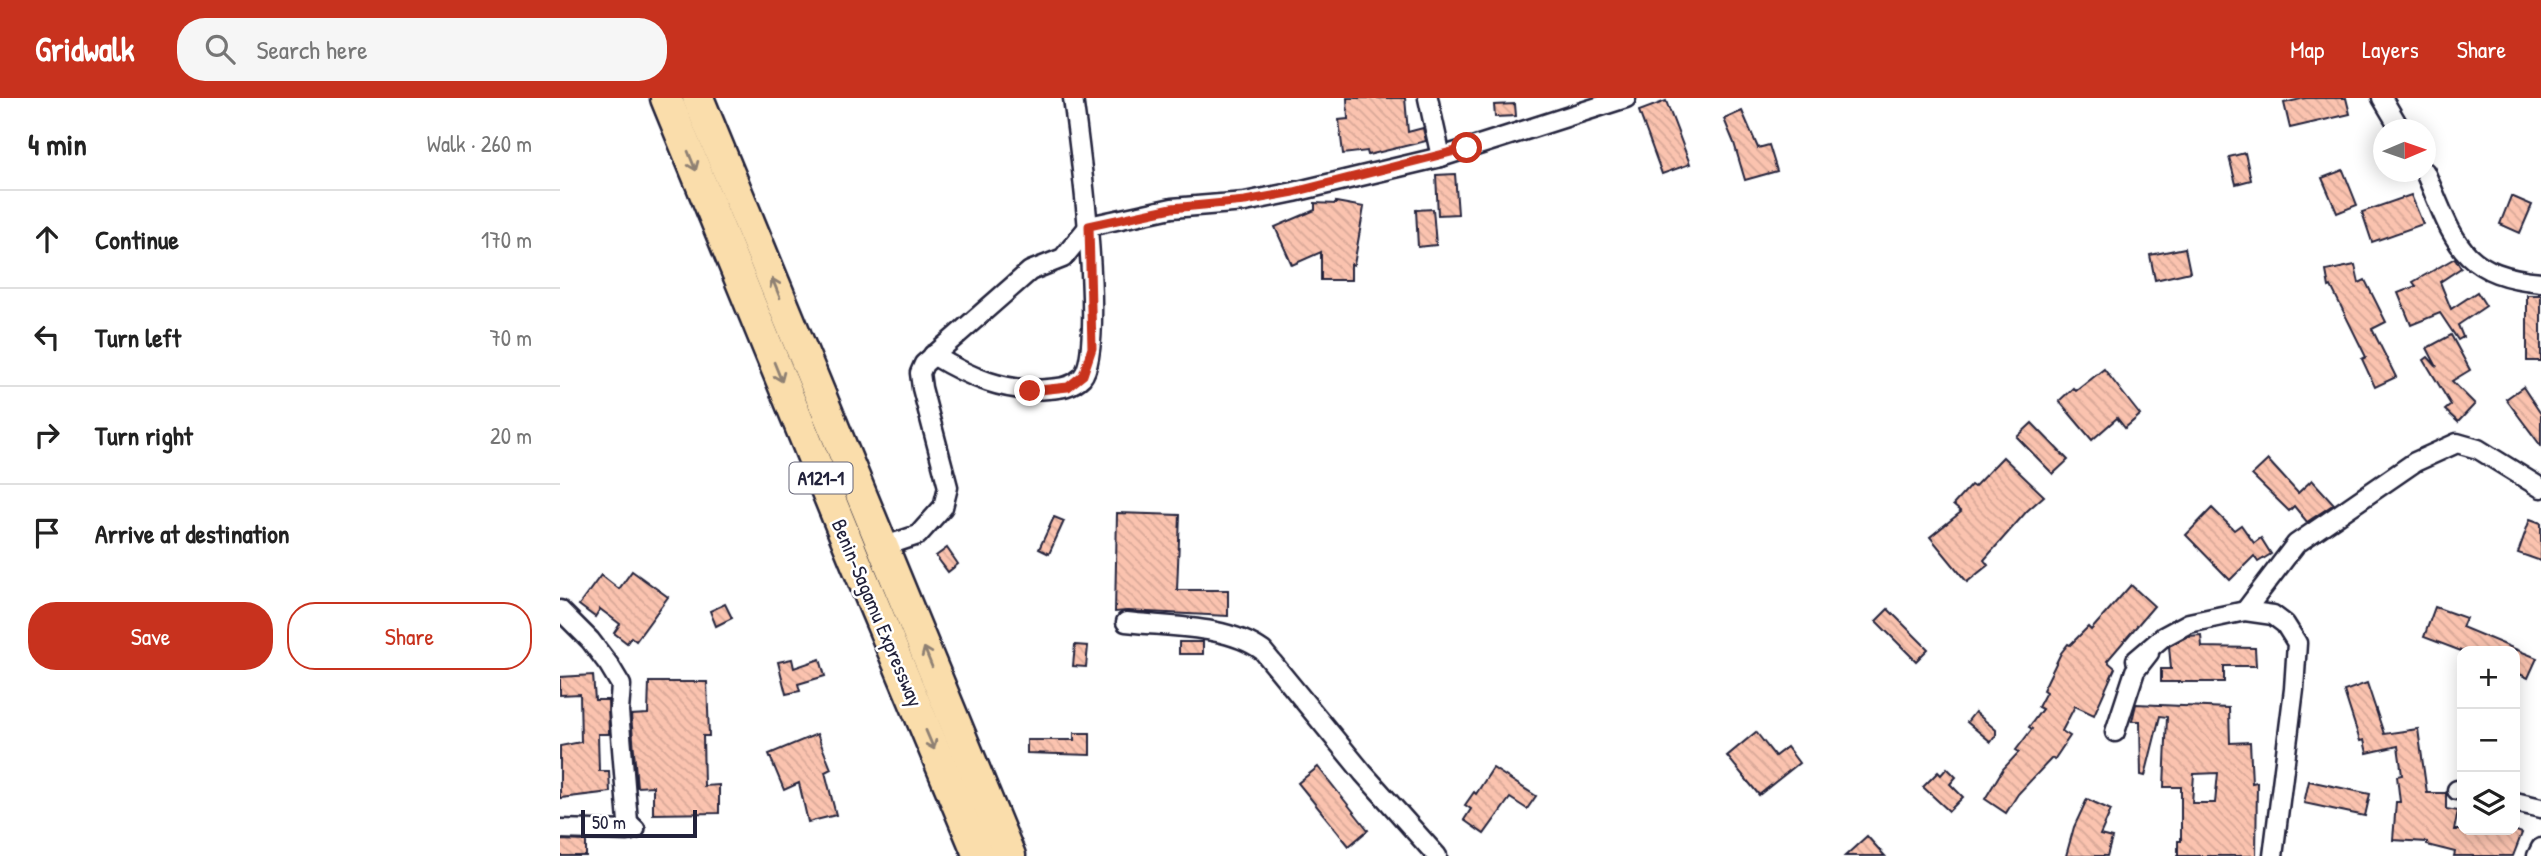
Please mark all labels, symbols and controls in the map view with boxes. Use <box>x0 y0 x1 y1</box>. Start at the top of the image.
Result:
search box <box>177 18 667 81</box>
text: Gridwalk <box>35 27 135 71</box>
icon: search <box>201 30 239 68</box>
text: Search here <box>257 32 368 67</box>
text: Map <box>2290 33 2324 65</box>
text: Layers <box>2362 33 2419 65</box>
text: Share <box>2457 33 2506 65</box>
north arrow <box>2373 119 2436 182</box>
text: 4 min <box>28 124 87 164</box>
text: Walk · 260 m <box>427 128 532 159</box>
route start <box>1451 132 1482 163</box>
one-way arrow <box>687 150 700 171</box>
icon: ahead <box>28 220 66 258</box>
text: Continue <box>95 222 179 257</box>
text: 170 m <box>481 224 532 255</box>
one-way arrow <box>769 278 782 299</box>
icon: left <box>28 318 66 356</box>
text: Turn left <box>95 320 181 355</box>
text: 70 m <box>489 322 532 353</box>
one-way arrow <box>772 360 785 382</box>
route end <box>1014 375 1045 406</box>
icon: right <box>28 416 66 454</box>
text: Turn right <box>95 418 193 453</box>
text: 20 m <box>490 420 532 451</box>
road number: A121-1 <box>790 462 852 494</box>
icon: arrive <box>28 514 66 552</box>
street label: Benin-Sagamu Expressway <box>825 515 930 711</box>
text: Arrive at destination <box>95 516 290 551</box>
button: Save <box>28 602 273 670</box>
button: Share <box>287 602 532 670</box>
map controls <box>2457 646 2520 835</box>
button: + <box>2457 646 2520 709</box>
one-way arrow <box>920 647 933 668</box>
button: − <box>2457 709 2520 772</box>
one-way arrow <box>925 729 938 751</box>
button: layers <box>2457 772 2520 835</box>
scale bar <box>581 807 696 839</box>
text: 50 m <box>592 809 626 835</box>

